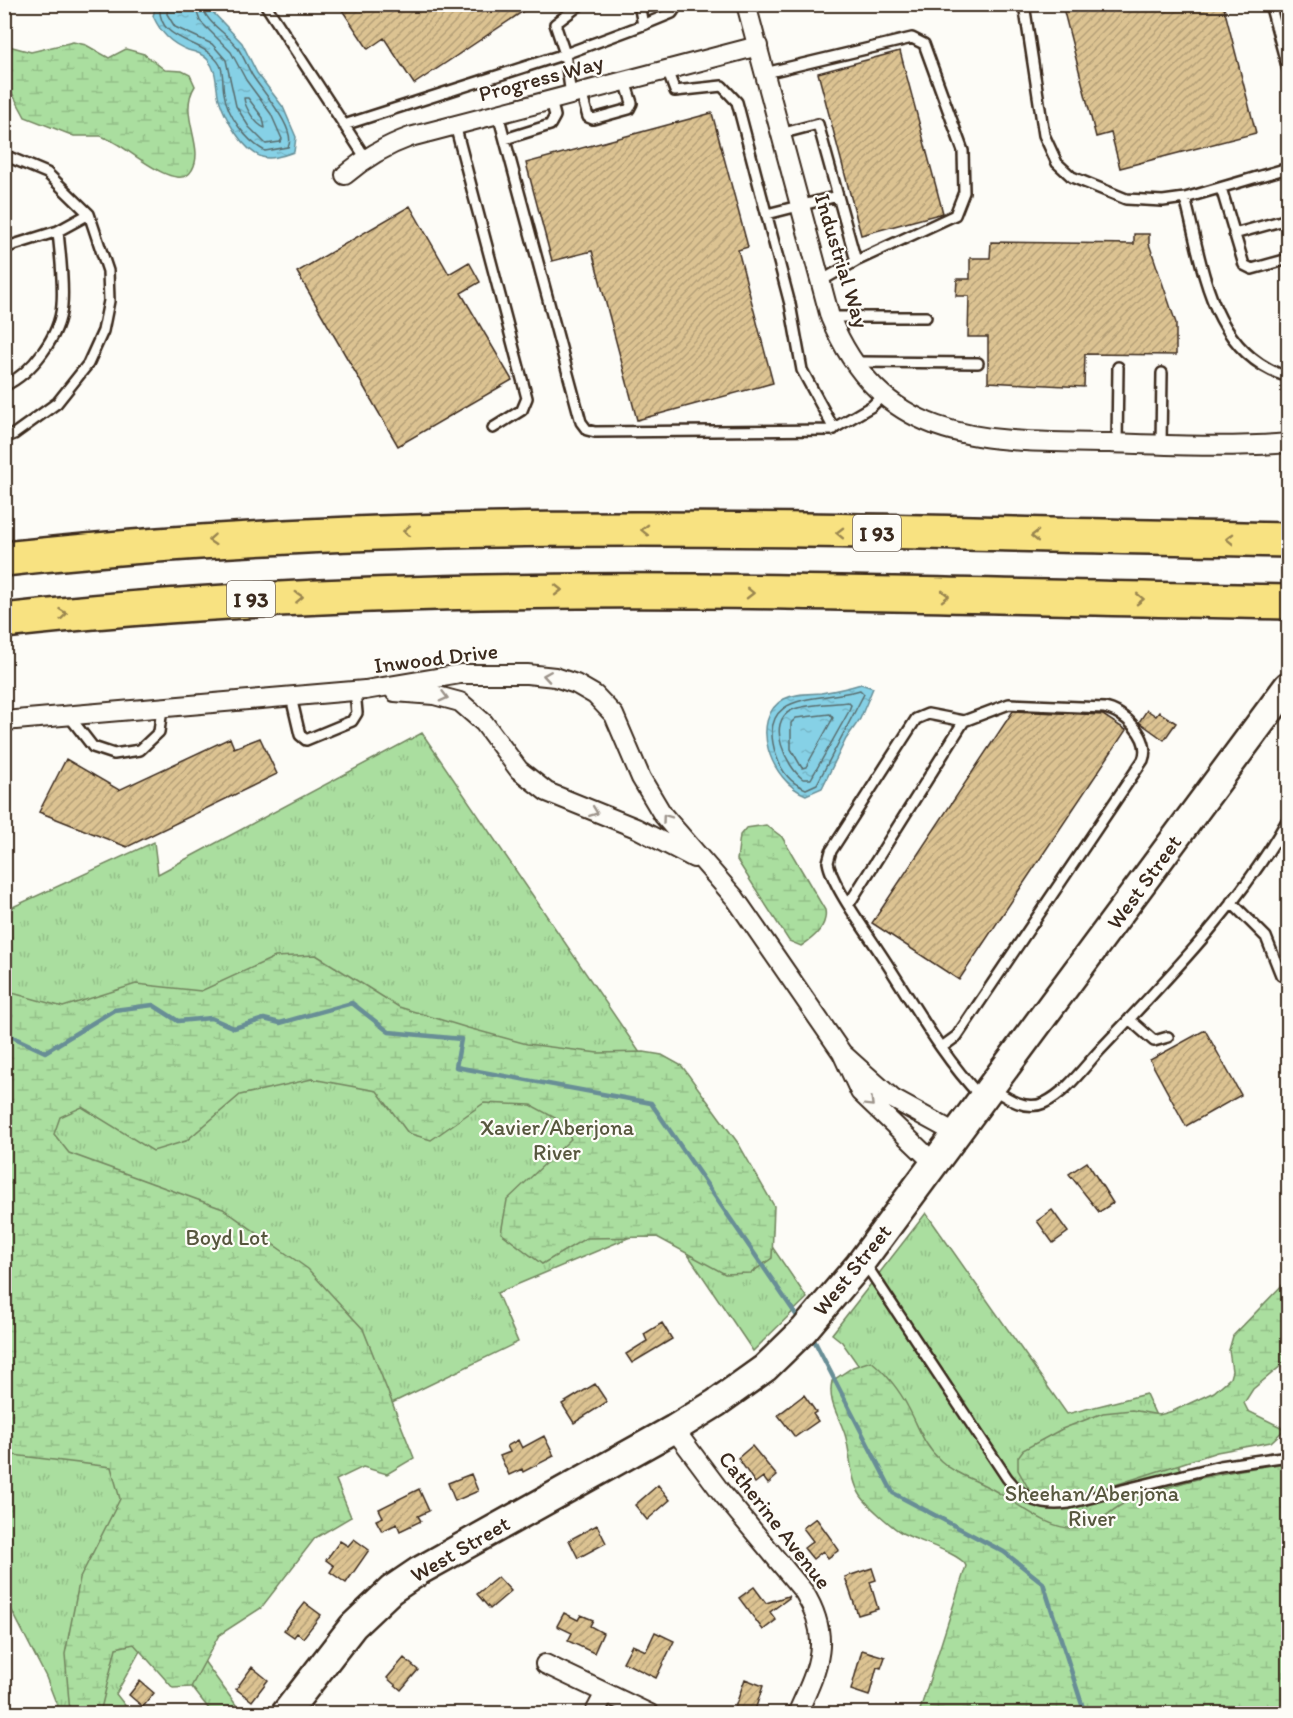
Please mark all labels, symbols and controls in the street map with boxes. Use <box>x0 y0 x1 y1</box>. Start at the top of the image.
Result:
street label: Progress Way <box>476 48 607 108</box>
street label: Industrial Way <box>809 191 875 332</box>
road number: I 93 <box>853 515 901 551</box>
one-way arrow <box>641 523 650 536</box>
one-way arrow <box>403 525 412 537</box>
one-way arrow <box>836 526 845 539</box>
one-way arrow <box>1031 530 1040 542</box>
one-way arrow <box>1226 533 1235 545</box>
one-way arrow <box>208 534 217 547</box>
road number: I 93 <box>227 581 275 617</box>
one-way arrow <box>553 584 562 596</box>
one-way arrow <box>745 587 754 599</box>
one-way arrow <box>294 590 303 603</box>
one-way arrow <box>940 590 949 602</box>
one-way arrow <box>1135 593 1144 606</box>
one-way arrow <box>58 608 67 621</box>
street label: Inwood Drive <box>373 637 499 679</box>
one-way arrow <box>543 670 553 683</box>
one-way arrow <box>438 690 448 703</box>
one-way arrow <box>588 805 599 817</box>
one-way arrow <box>662 813 673 824</box>
street label: West Street <box>1101 830 1187 934</box>
one-way arrow <box>864 1096 874 1107</box>
park label: Xavier/Aberjona River <box>480 1114 635 1166</box>
street label: West Street <box>807 1219 897 1321</box>
park label: Boyd Lot <box>185 1224 269 1251</box>
street label: Catherine Avenue <box>713 1446 837 1594</box>
park label: Sheehan/Aberjona River <box>1005 1480 1180 1532</box>
street label: West Street <box>406 1510 514 1588</box>

